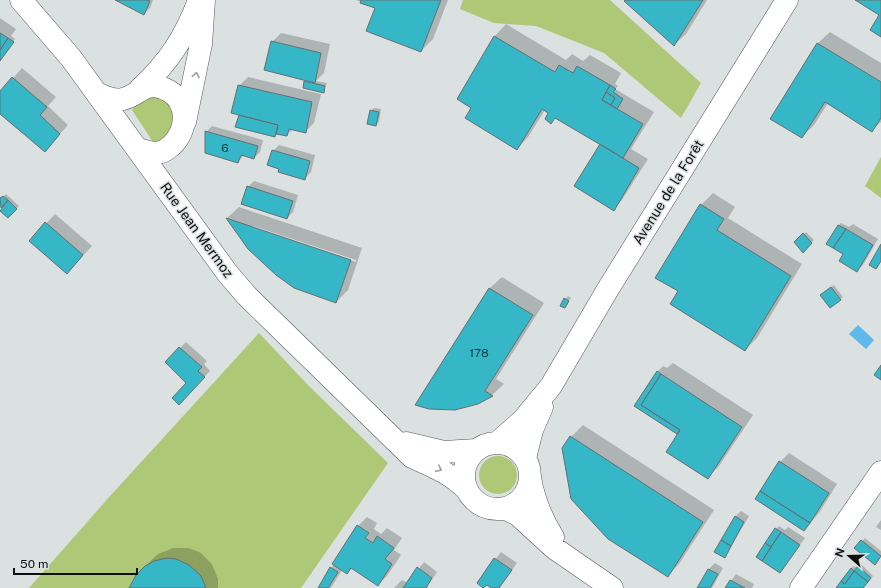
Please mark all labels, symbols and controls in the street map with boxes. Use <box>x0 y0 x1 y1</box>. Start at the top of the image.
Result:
one-way arrow <box>191 72 200 79</box>
street label: Avenue de la Forêt <box>629 137 707 247</box>
house number: 6 <box>221 141 229 155</box>
street label: Rue Jean Mermoz <box>157 179 237 281</box>
house number: 178 <box>469 346 489 360</box>
one-way arrow <box>434 464 442 472</box>
north arrow <box>829 536 869 576</box>
text: N <box>832 546 847 559</box>
scale bar <box>14 550 137 576</box>
text: 50 m <box>20 557 48 571</box>

